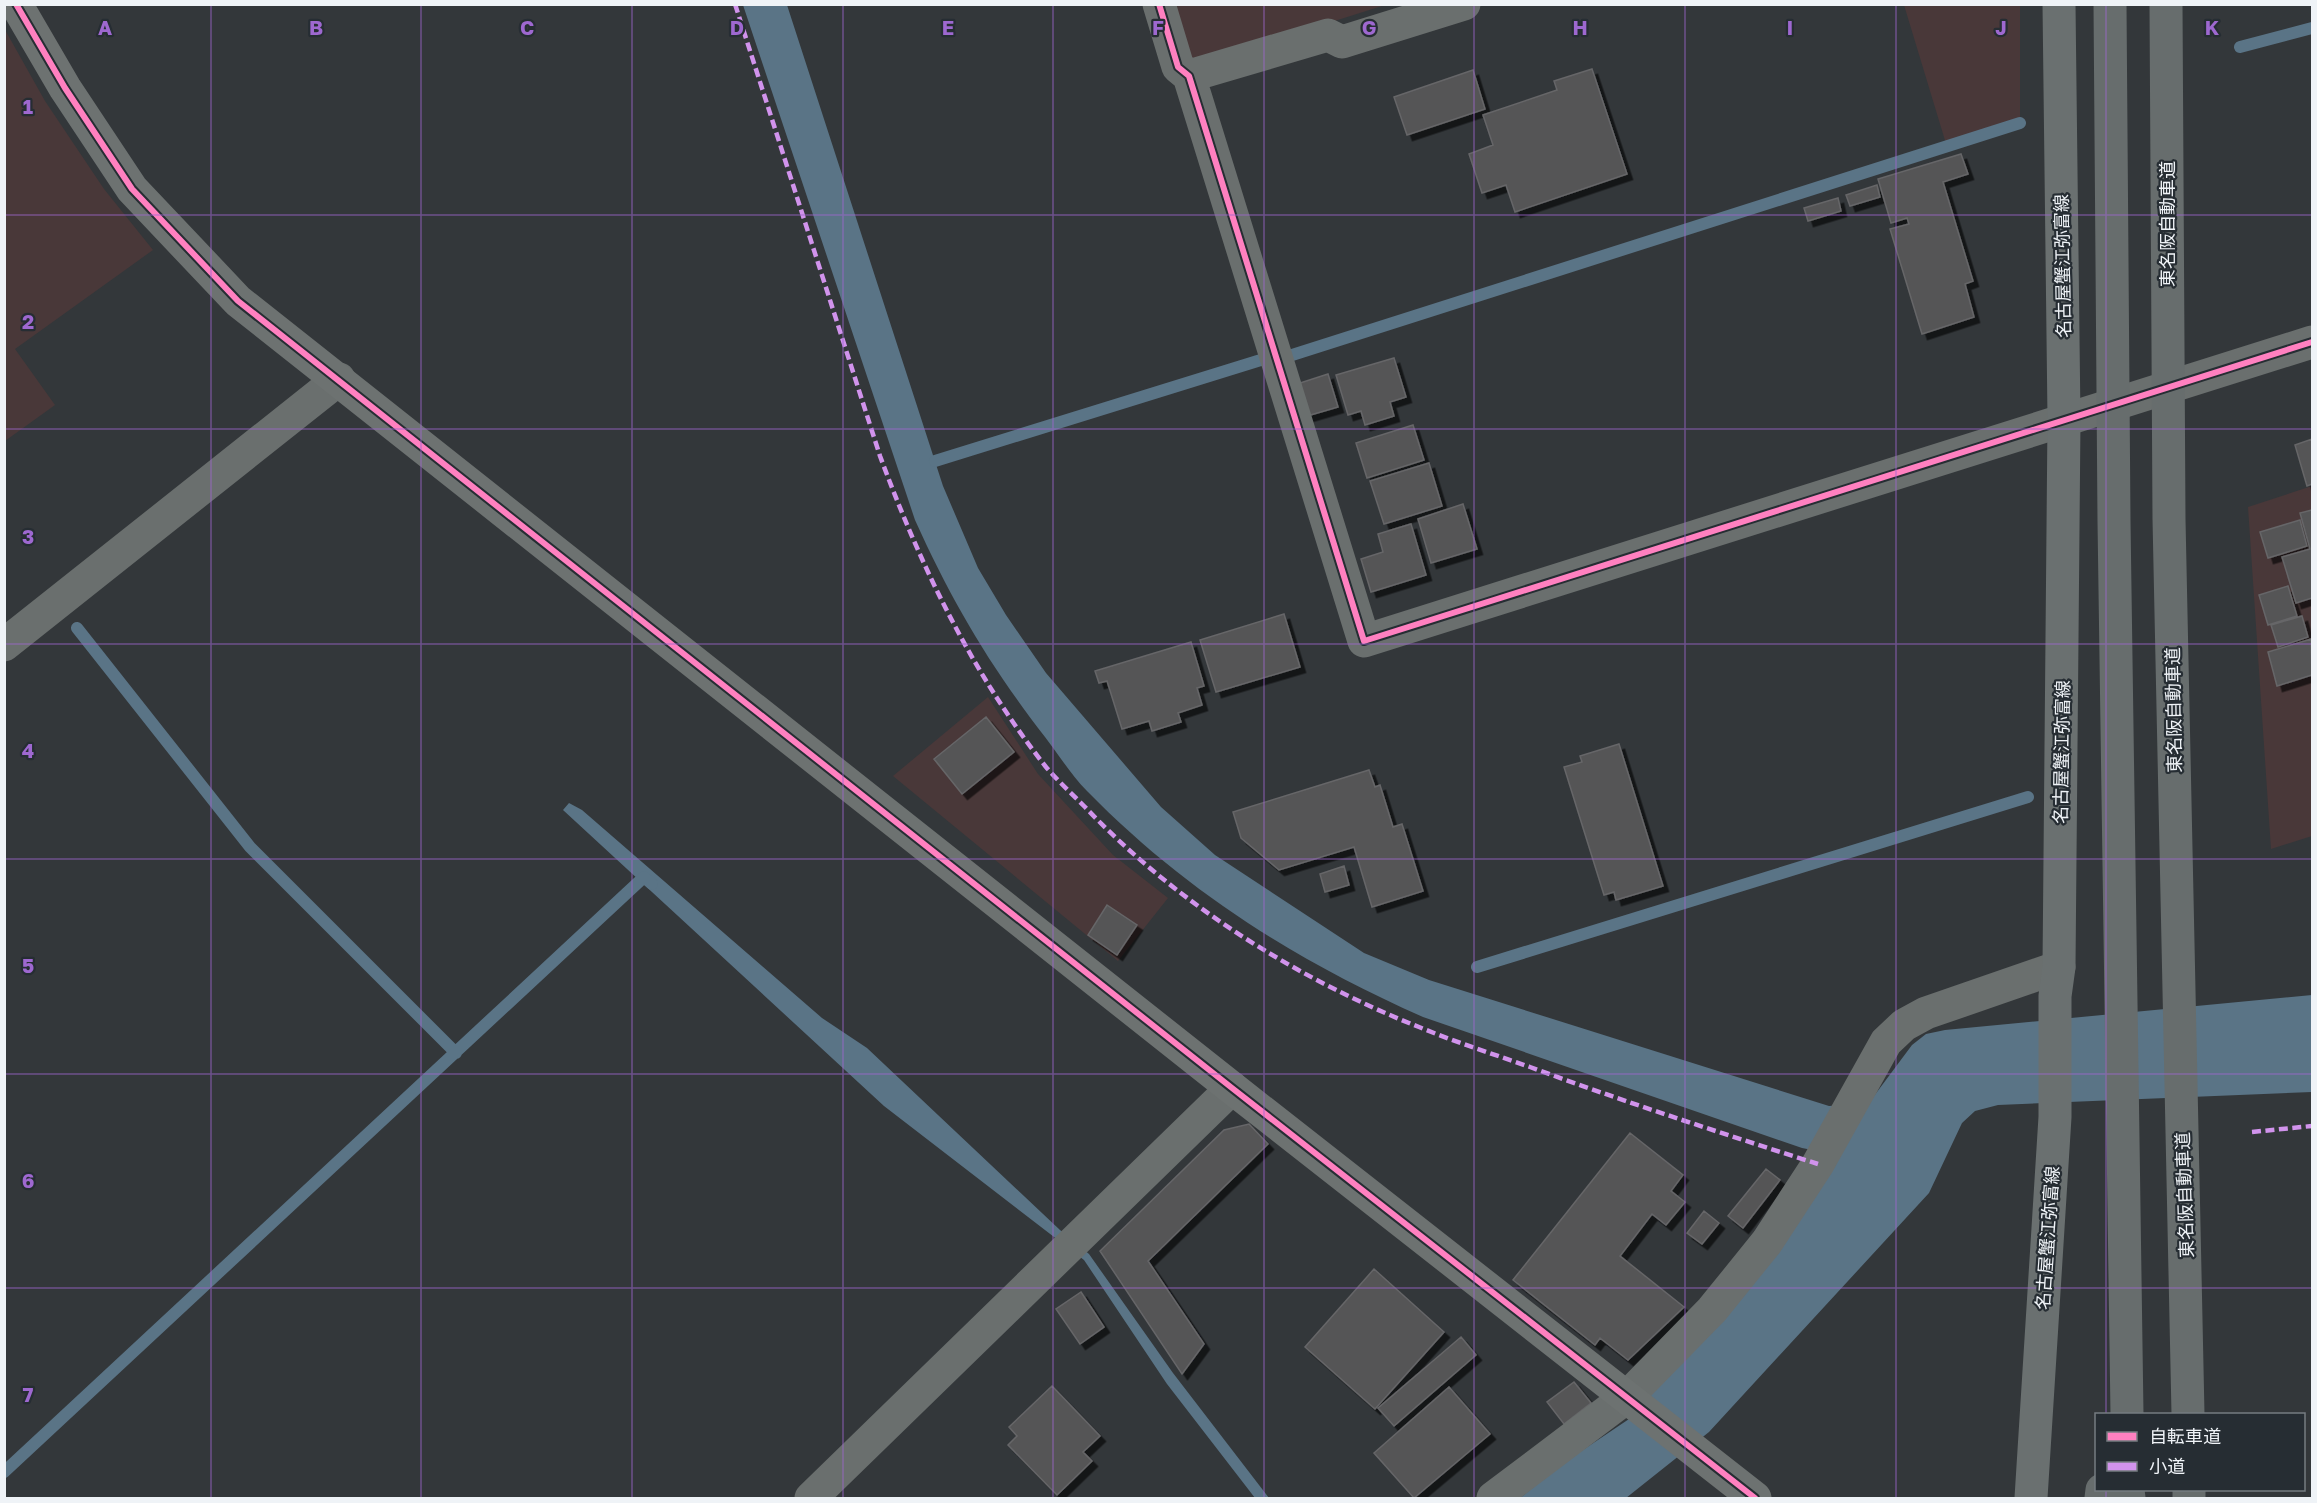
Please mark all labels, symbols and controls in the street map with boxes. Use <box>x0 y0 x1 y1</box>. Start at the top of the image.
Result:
text: A <box>98 15 112 39</box>
text: B <box>309 15 323 39</box>
text: C <box>520 15 534 39</box>
text: D <box>730 15 744 39</box>
text: E <box>942 15 954 39</box>
text: F <box>1152 15 1164 39</box>
text: G <box>1362 15 1376 39</box>
text: H <box>1572 15 1588 39</box>
text: I <box>1787 15 1793 39</box>
text: J <box>1995 15 2007 39</box>
text: K <box>2205 15 2220 39</box>
text: 1 <box>23 94 33 118</box>
street label: 東名阪自動車道 <box>2156 161 2178 287</box>
street label: 名古屋蟹江弥富線 <box>2050 194 2074 338</box>
text: 2 <box>22 309 34 333</box>
text: 3 <box>22 524 34 548</box>
street label: 東名阪自動車道 <box>2161 647 2185 773</box>
street label: 名古屋蟹江弥富線 <box>2049 680 2073 824</box>
text: 4 <box>22 738 34 762</box>
text: 5 <box>22 953 34 977</box>
street label: 東名阪自動車道 <box>2171 1132 2197 1258</box>
street label: 名古屋蟹江弥富線 <box>2031 1165 2063 1311</box>
text: 6 <box>22 1168 34 1192</box>
text: 7 <box>23 1382 34 1406</box>
legend <box>2095 1413 2305 1491</box>
text: 自転車道 <box>2149 1425 2221 1447</box>
text: 小道 <box>2149 1455 2185 1477</box>

